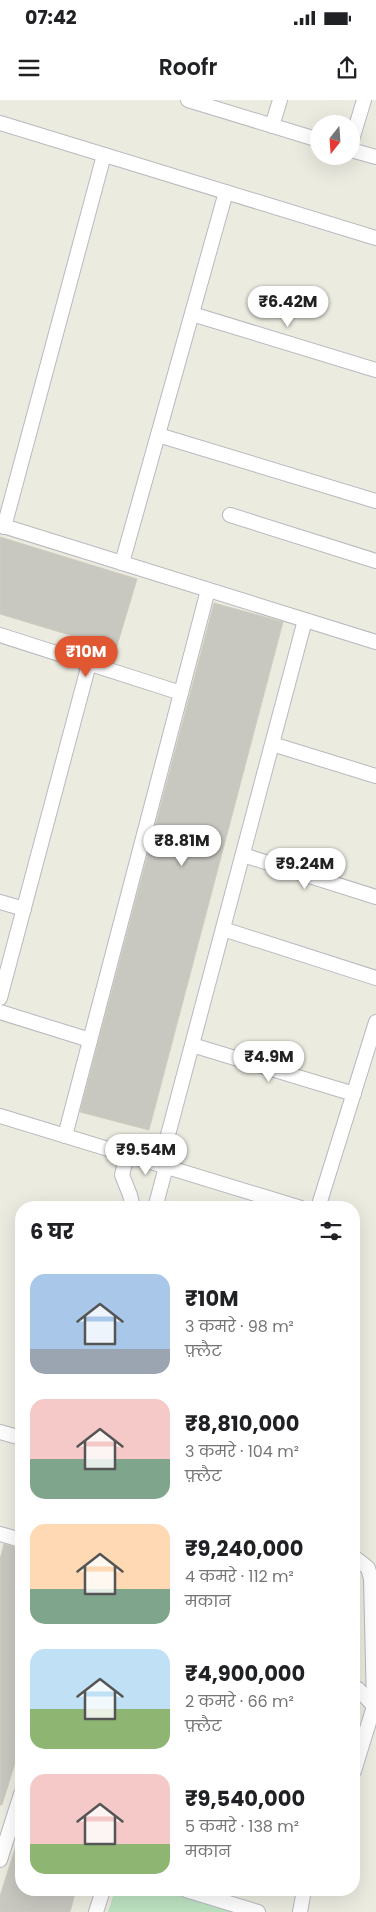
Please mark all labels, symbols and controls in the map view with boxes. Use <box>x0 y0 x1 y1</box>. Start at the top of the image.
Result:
text: 07:42 <box>25 4 77 31</box>
text: Roofr <box>159 52 217 83</box>
icon: menu <box>15 54 43 82</box>
icon: share <box>333 54 361 82</box>
north arrow <box>310 115 360 165</box>
map controls <box>310 115 360 165</box>
pin: ₹6.42M <box>247 286 329 328</box>
text: ₹6.42M <box>259 290 317 313</box>
pin: ₹10M <box>56 636 116 678</box>
text: ₹10M <box>66 640 106 663</box>
pin: ₹8.81M <box>141 824 223 867</box>
text: ₹8.81M <box>154 829 210 852</box>
pin: ₹9.24M <box>264 848 346 890</box>
text: ₹9.24M <box>276 852 334 875</box>
pin: ₹4.9M <box>234 1040 304 1083</box>
text: ₹4.9M <box>244 1045 294 1068</box>
pin: ₹9.54M <box>105 1134 187 1176</box>
text: ₹9.54M <box>116 1138 176 1161</box>
text: 6 घर <box>30 1217 74 1246</box>
icon: filters <box>317 1217 345 1245</box>
text: ₹10M <box>185 1284 238 1313</box>
icon: home <box>70 1294 130 1354</box>
text: 3 कमरे · 98 m² <box>185 1315 294 1338</box>
text: फ़्लैट <box>185 1340 222 1363</box>
text: ₹8,810,000 <box>185 1409 300 1438</box>
icon: home <box>70 1419 130 1479</box>
text: 3 कमरे · 104 m² <box>185 1440 299 1463</box>
text: फ़्लैट <box>185 1465 222 1488</box>
text: ₹9,240,000 <box>185 1534 304 1563</box>
icon: home <box>70 1544 130 1604</box>
text: 4 कमरे · 112 m² <box>185 1565 294 1588</box>
text: मकान <box>185 1590 231 1613</box>
text: ₹4,900,000 <box>185 1659 305 1688</box>
icon: home <box>70 1669 130 1729</box>
text: 2 कमरे · 66 m² <box>185 1690 294 1713</box>
text: फ़्लैट <box>185 1715 222 1738</box>
text: ₹9,540,000 <box>185 1784 305 1813</box>
icon: home <box>70 1794 130 1854</box>
text: 5 कमरे · 138 m² <box>185 1815 299 1838</box>
text: मकान <box>185 1840 231 1863</box>

